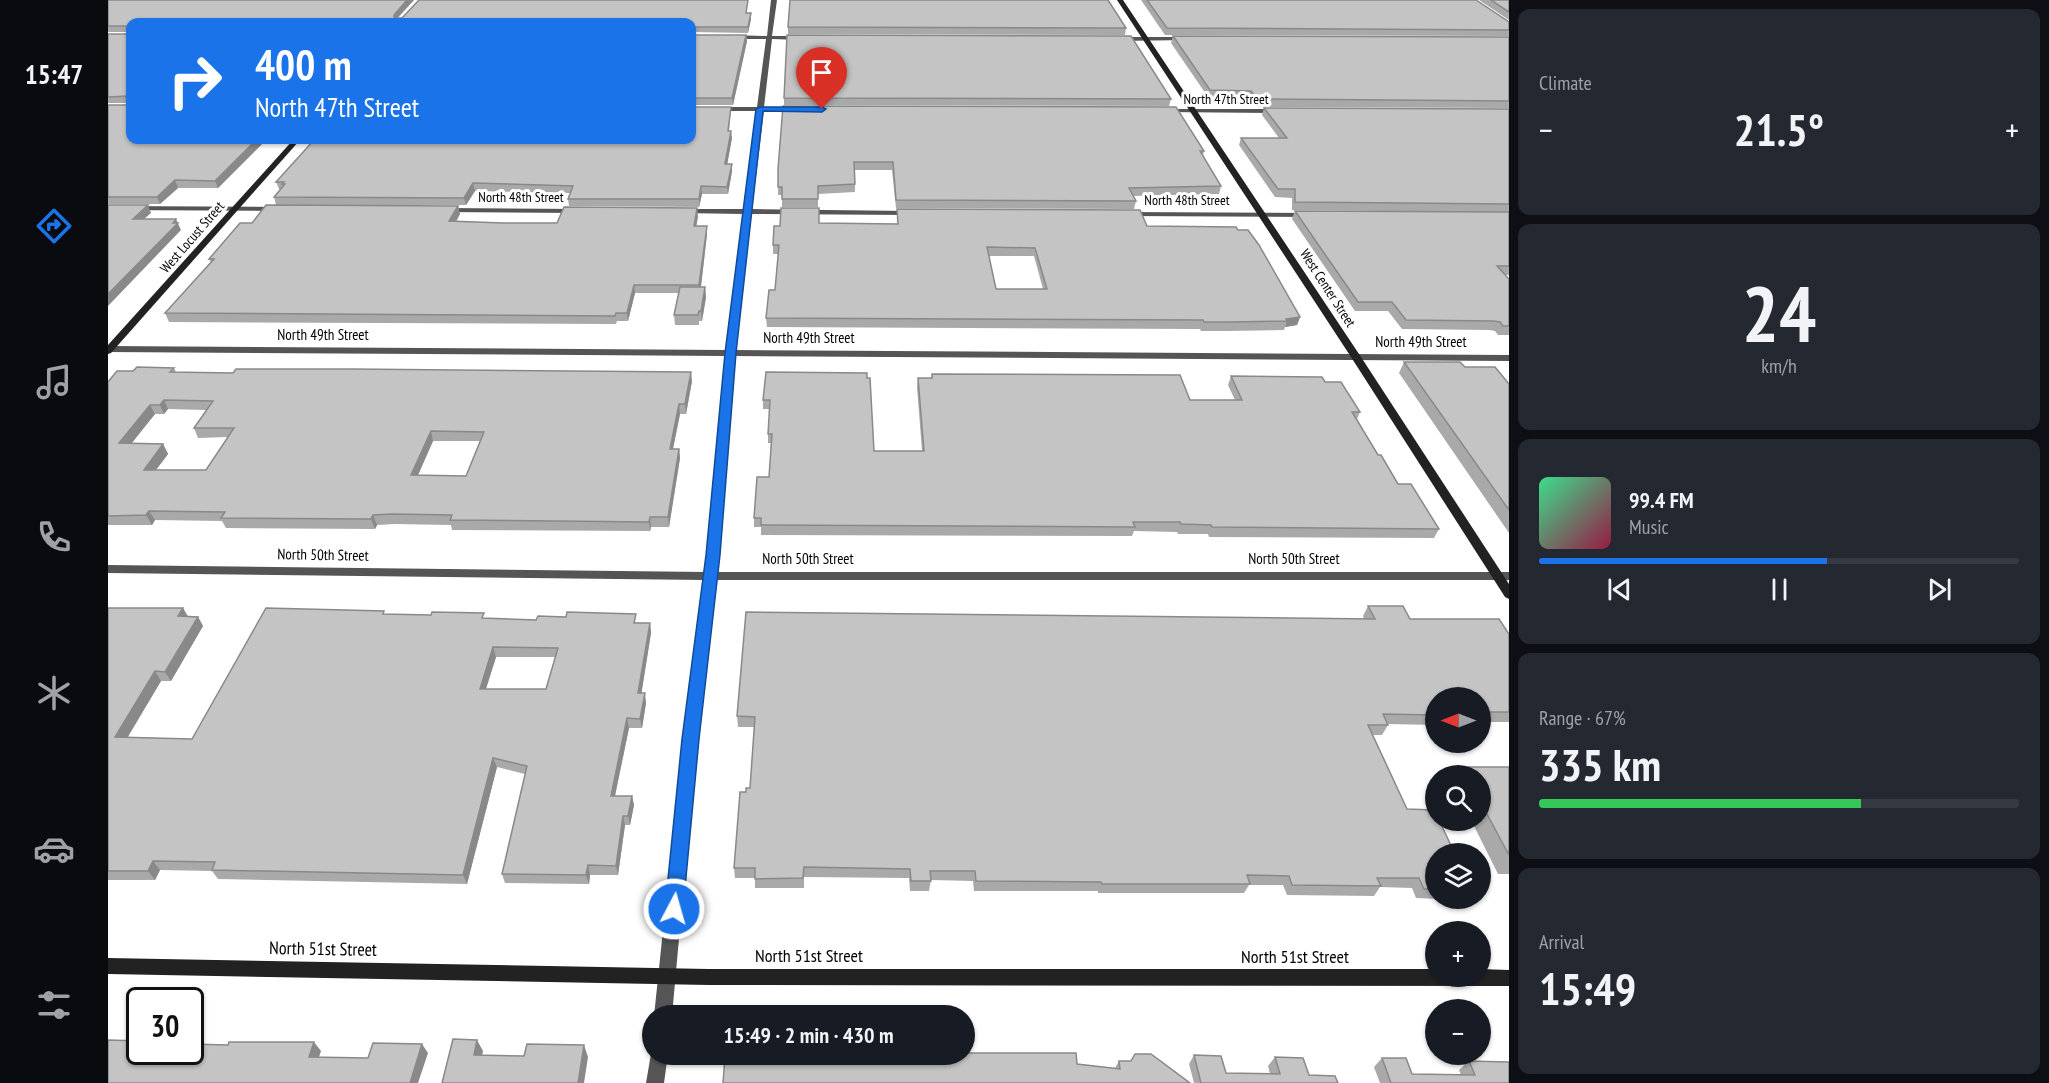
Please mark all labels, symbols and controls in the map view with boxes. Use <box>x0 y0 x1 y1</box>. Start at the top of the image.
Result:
text: 400 m <box>255 37 352 92</box>
icon: right <box>156 42 234 120</box>
pin <box>796 47 847 109</box>
icon: arrive <box>805 56 838 89</box>
text: 15:47 <box>25 57 83 91</box>
text: Climate <box>1539 70 1592 96</box>
text: North 47th Street <box>255 90 419 124</box>
street label: North 47th Street <box>1183 90 1269 108</box>
text: 21.5° <box>1734 100 1824 158</box>
text: − <box>1539 108 1553 151</box>
text: + <box>2005 108 2019 151</box>
street label: North 48th Street <box>478 188 564 206</box>
street label: North 48th Street <box>1144 191 1230 209</box>
street label: West Locust Street <box>156 197 228 277</box>
icon: directions <box>33 205 75 247</box>
street label: West Center Street <box>1296 246 1360 331</box>
text: 24 <box>1742 263 1816 364</box>
street label: North 49th Street <box>277 325 369 344</box>
street label: North 49th Street <box>763 328 855 347</box>
street label: North 49th Street <box>1375 332 1467 351</box>
text: km/h <box>1761 353 1797 379</box>
icon: music <box>33 361 75 403</box>
text: 99.4 FM <box>1629 486 1694 514</box>
text: Music <box>1629 514 1669 540</box>
icon: phone <box>33 516 75 558</box>
street label: North 50th Street <box>277 544 369 565</box>
street label: North 50th Street <box>762 549 854 568</box>
street label: North 50th Street <box>1248 549 1340 568</box>
icon: previous <box>1603 573 1636 606</box>
icon: pause <box>1763 573 1796 606</box>
icon: next <box>1923 573 1956 606</box>
icon: climate <box>33 672 75 714</box>
north arrow <box>1425 687 1491 753</box>
map controls <box>1425 687 1491 1065</box>
text: Range · 67% <box>1539 705 1626 731</box>
text: 335 km <box>1539 735 1661 793</box>
button: search <box>1425 765 1491 831</box>
icon: car <box>33 828 75 870</box>
button: layers <box>1425 843 1491 909</box>
position arrow <box>642 877 706 941</box>
button: + <box>1425 921 1491 987</box>
text: Arrival <box>1539 929 1584 955</box>
street label: North 51st Street <box>269 936 377 961</box>
street label: North 51st Street <box>755 944 863 967</box>
street label: North 51st Street <box>1241 945 1349 968</box>
text: 15:49 <box>1539 959 1636 1017</box>
icon: filters <box>33 984 75 1026</box>
speed limit sign: 30 <box>126 987 204 1065</box>
button: − <box>1425 999 1491 1065</box>
text: 15:49 · 2 min · 430 m <box>723 1021 894 1049</box>

